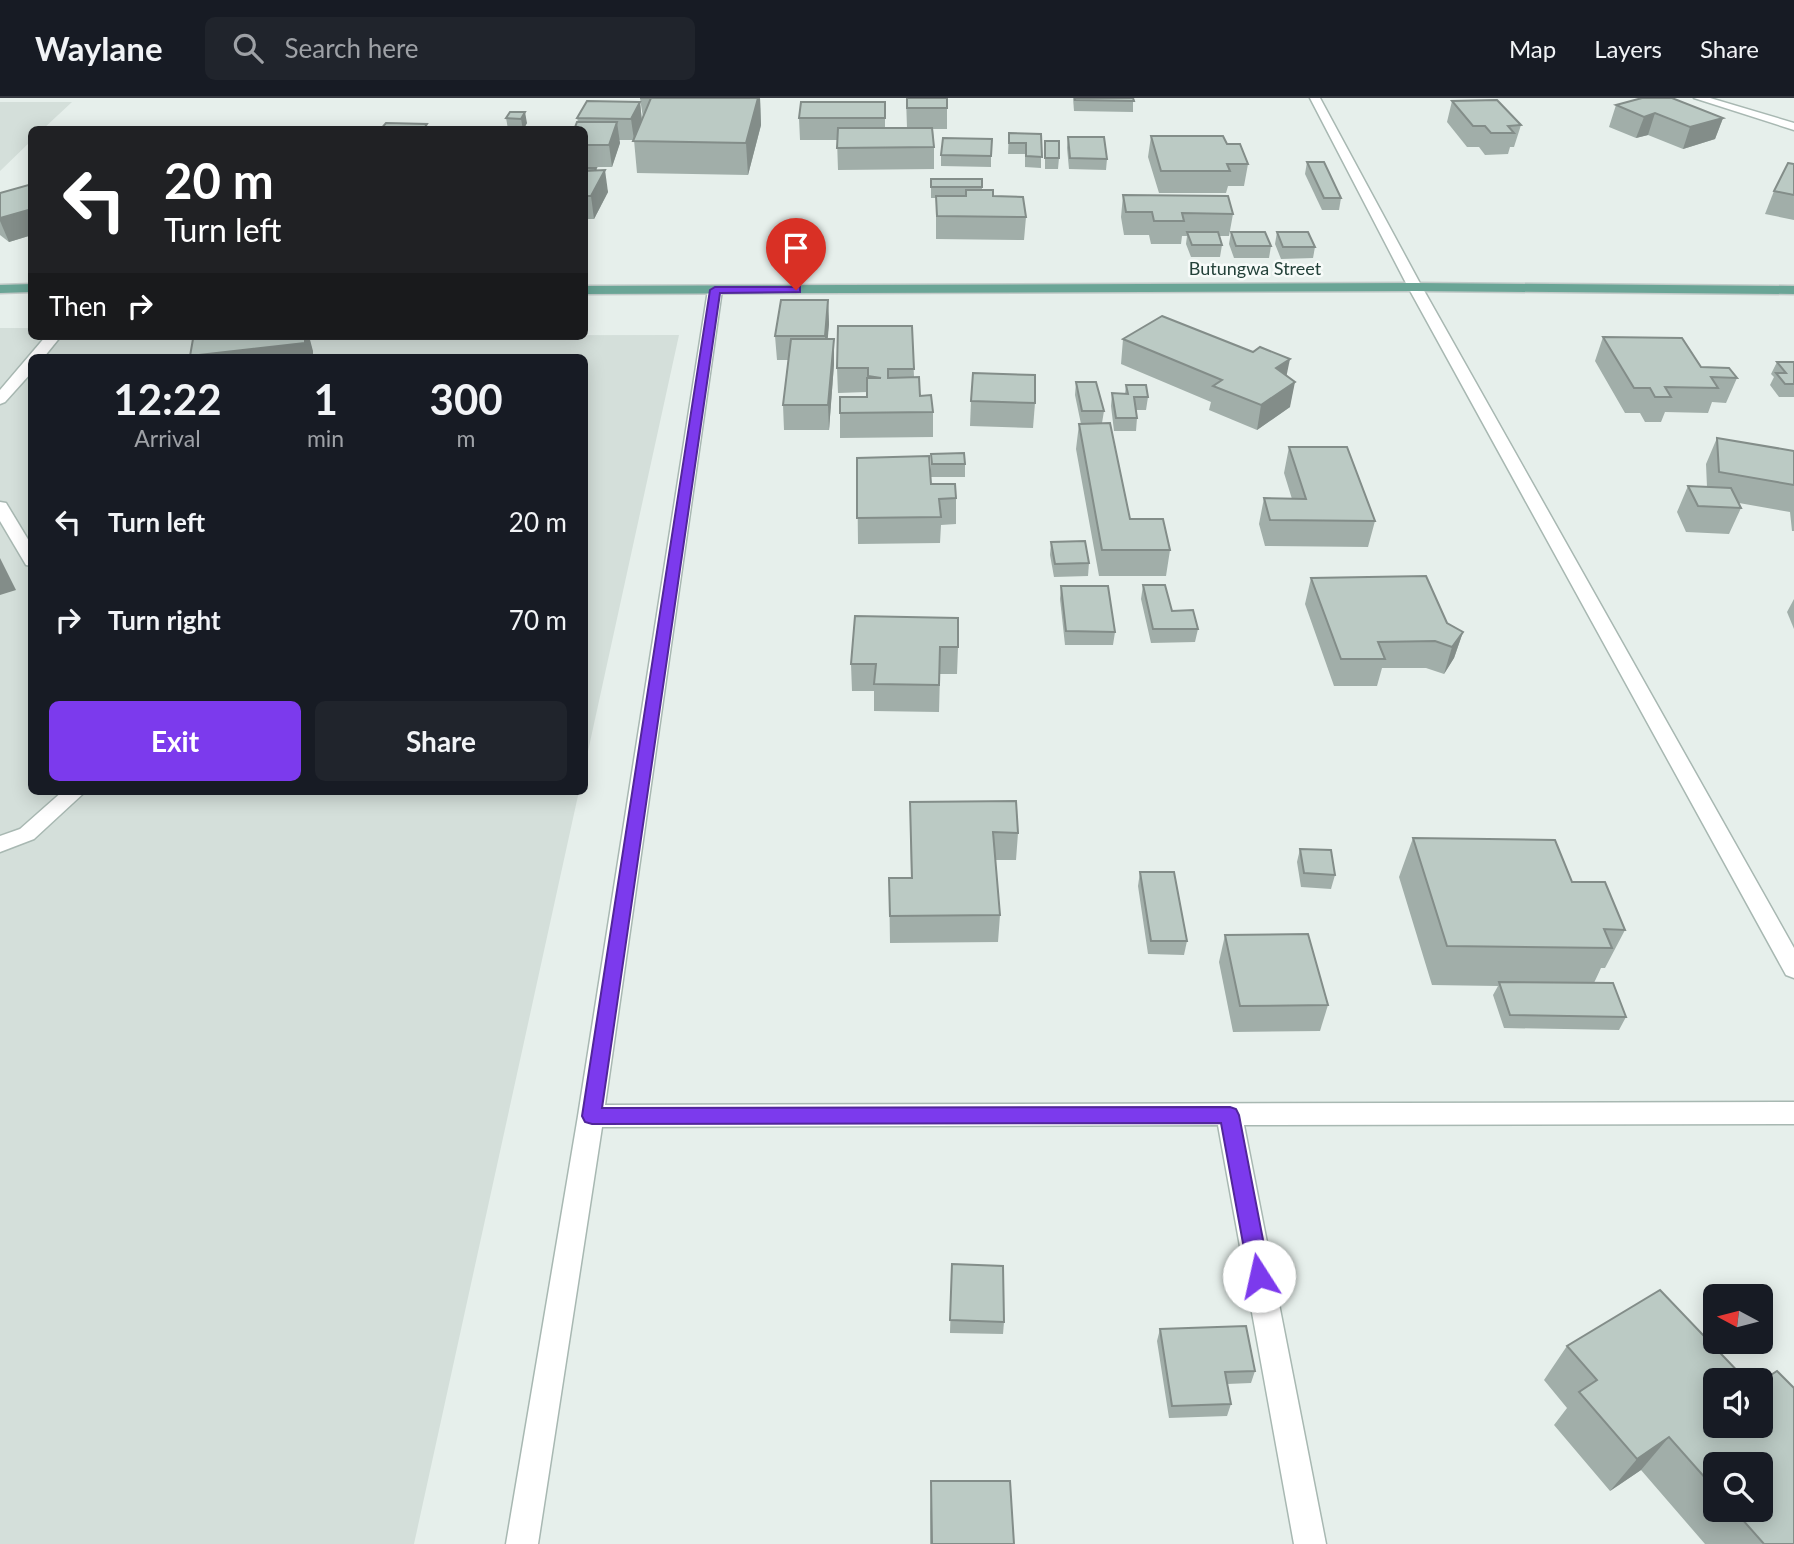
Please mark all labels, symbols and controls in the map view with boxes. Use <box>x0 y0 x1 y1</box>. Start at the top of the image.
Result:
search box <box>205 17 695 80</box>
text: Waylane <box>35 28 163 68</box>
icon: search <box>229 29 267 67</box>
text: Search here <box>285 32 419 64</box>
text: Map <box>1509 34 1556 63</box>
text: Layers <box>1594 34 1662 63</box>
text: Share <box>1700 34 1759 63</box>
text: 20 m <box>164 151 274 209</box>
icon: left <box>49 154 140 245</box>
text: Turn left <box>164 210 281 249</box>
pin <box>766 218 826 290</box>
icon: arrive <box>777 229 815 267</box>
street label: Butungwa Street <box>1189 257 1322 279</box>
icon: right <box>121 287 159 325</box>
text: Then <box>49 290 107 322</box>
text: 12:22 <box>113 374 222 424</box>
text: 1 <box>313 374 338 424</box>
text: 300 <box>430 374 503 424</box>
text: Arrival <box>134 424 201 452</box>
text: min <box>307 424 344 452</box>
text: m <box>457 424 476 452</box>
icon: left <box>49 503 87 541</box>
text: Turn left <box>108 506 205 538</box>
text: 20 m <box>509 506 567 538</box>
icon: right <box>49 601 87 639</box>
text: Turn right <box>108 604 221 636</box>
text: 70 m <box>509 604 567 636</box>
button: Exit <box>49 701 301 781</box>
button: Share <box>315 701 567 781</box>
position arrow <box>1222 1239 1296 1313</box>
north arrow <box>1703 1284 1773 1354</box>
map controls <box>1703 1284 1773 1522</box>
button: sound <box>1703 1368 1773 1438</box>
button: search <box>1703 1452 1773 1522</box>

